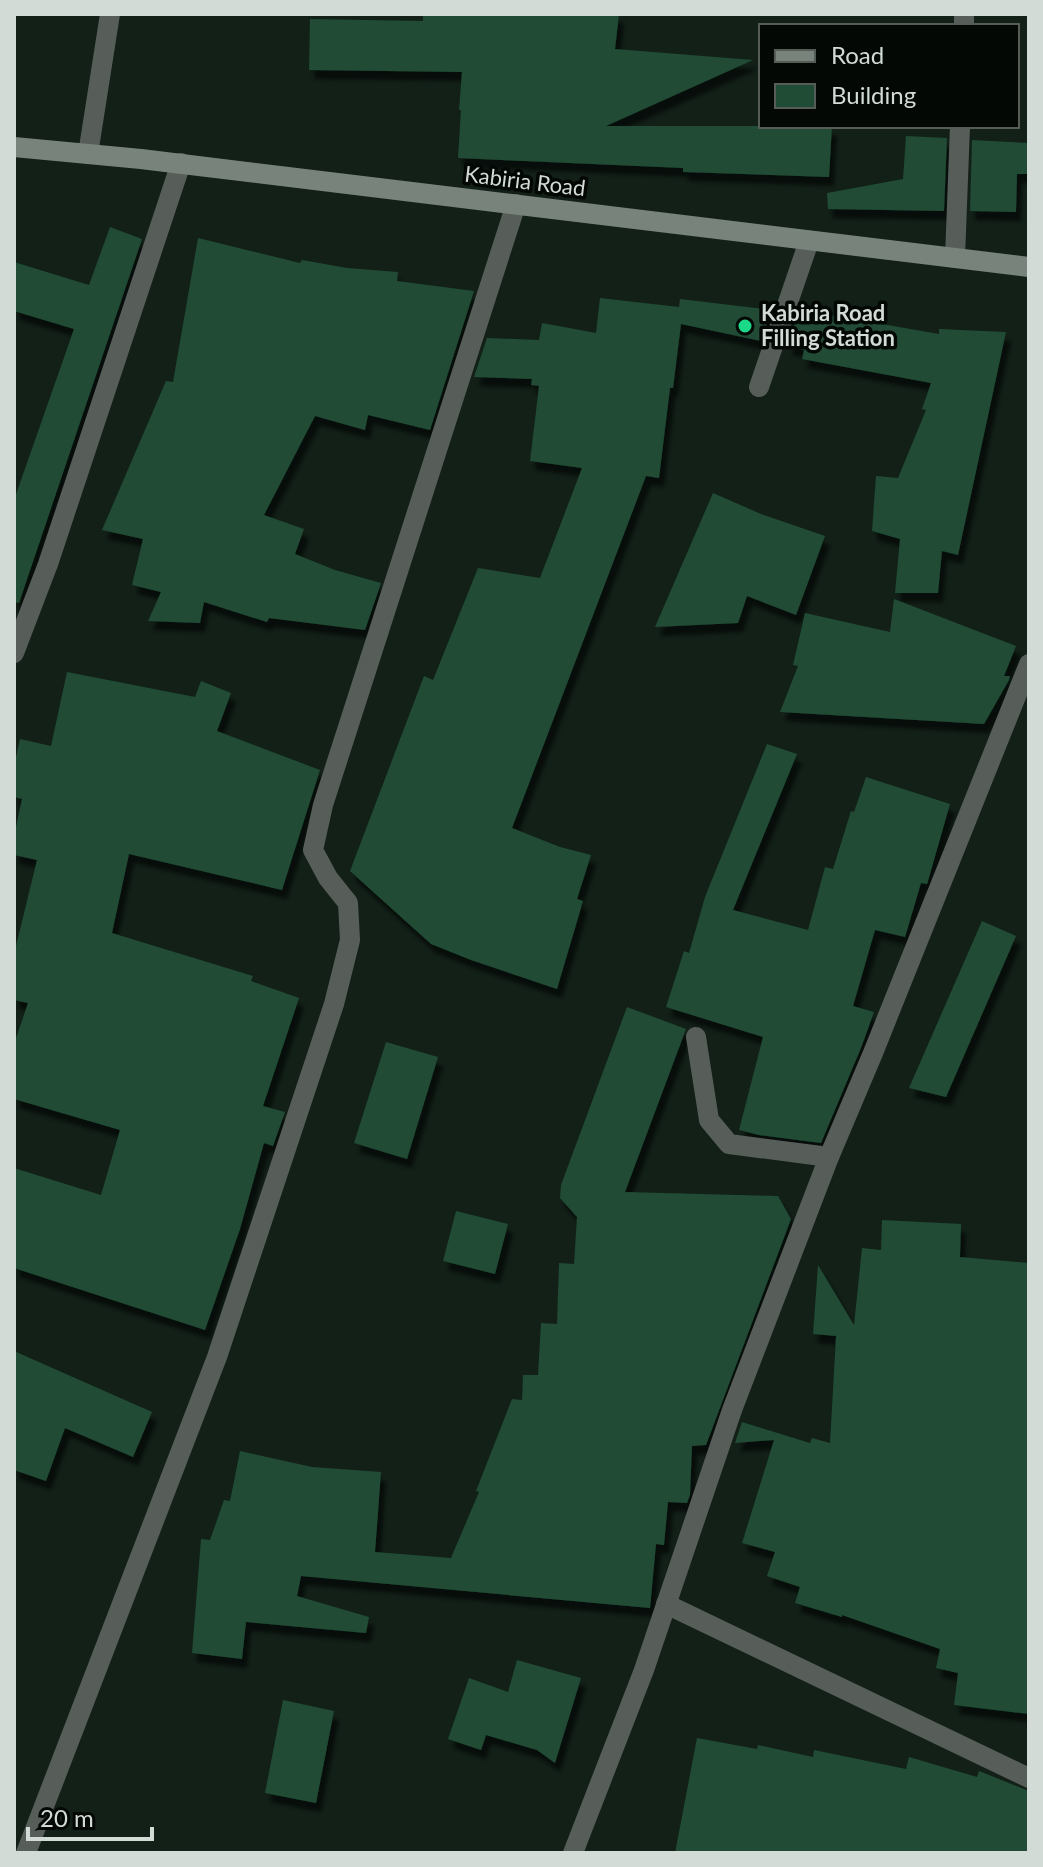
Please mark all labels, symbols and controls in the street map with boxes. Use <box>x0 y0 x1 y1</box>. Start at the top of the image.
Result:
legend <box>759 24 1019 128</box>
text: Road <box>831 40 884 69</box>
text: Building <box>831 80 916 109</box>
street label: Kabiria Road <box>463 160 587 201</box>
place label: Kabiria Road Filling Station <box>761 299 895 351</box>
marker: Kabiria Road Filling Station <box>736 317 754 335</box>
scale bar <box>28 1791 152 1841</box>
text: 20 m <box>40 1803 94 1832</box>

